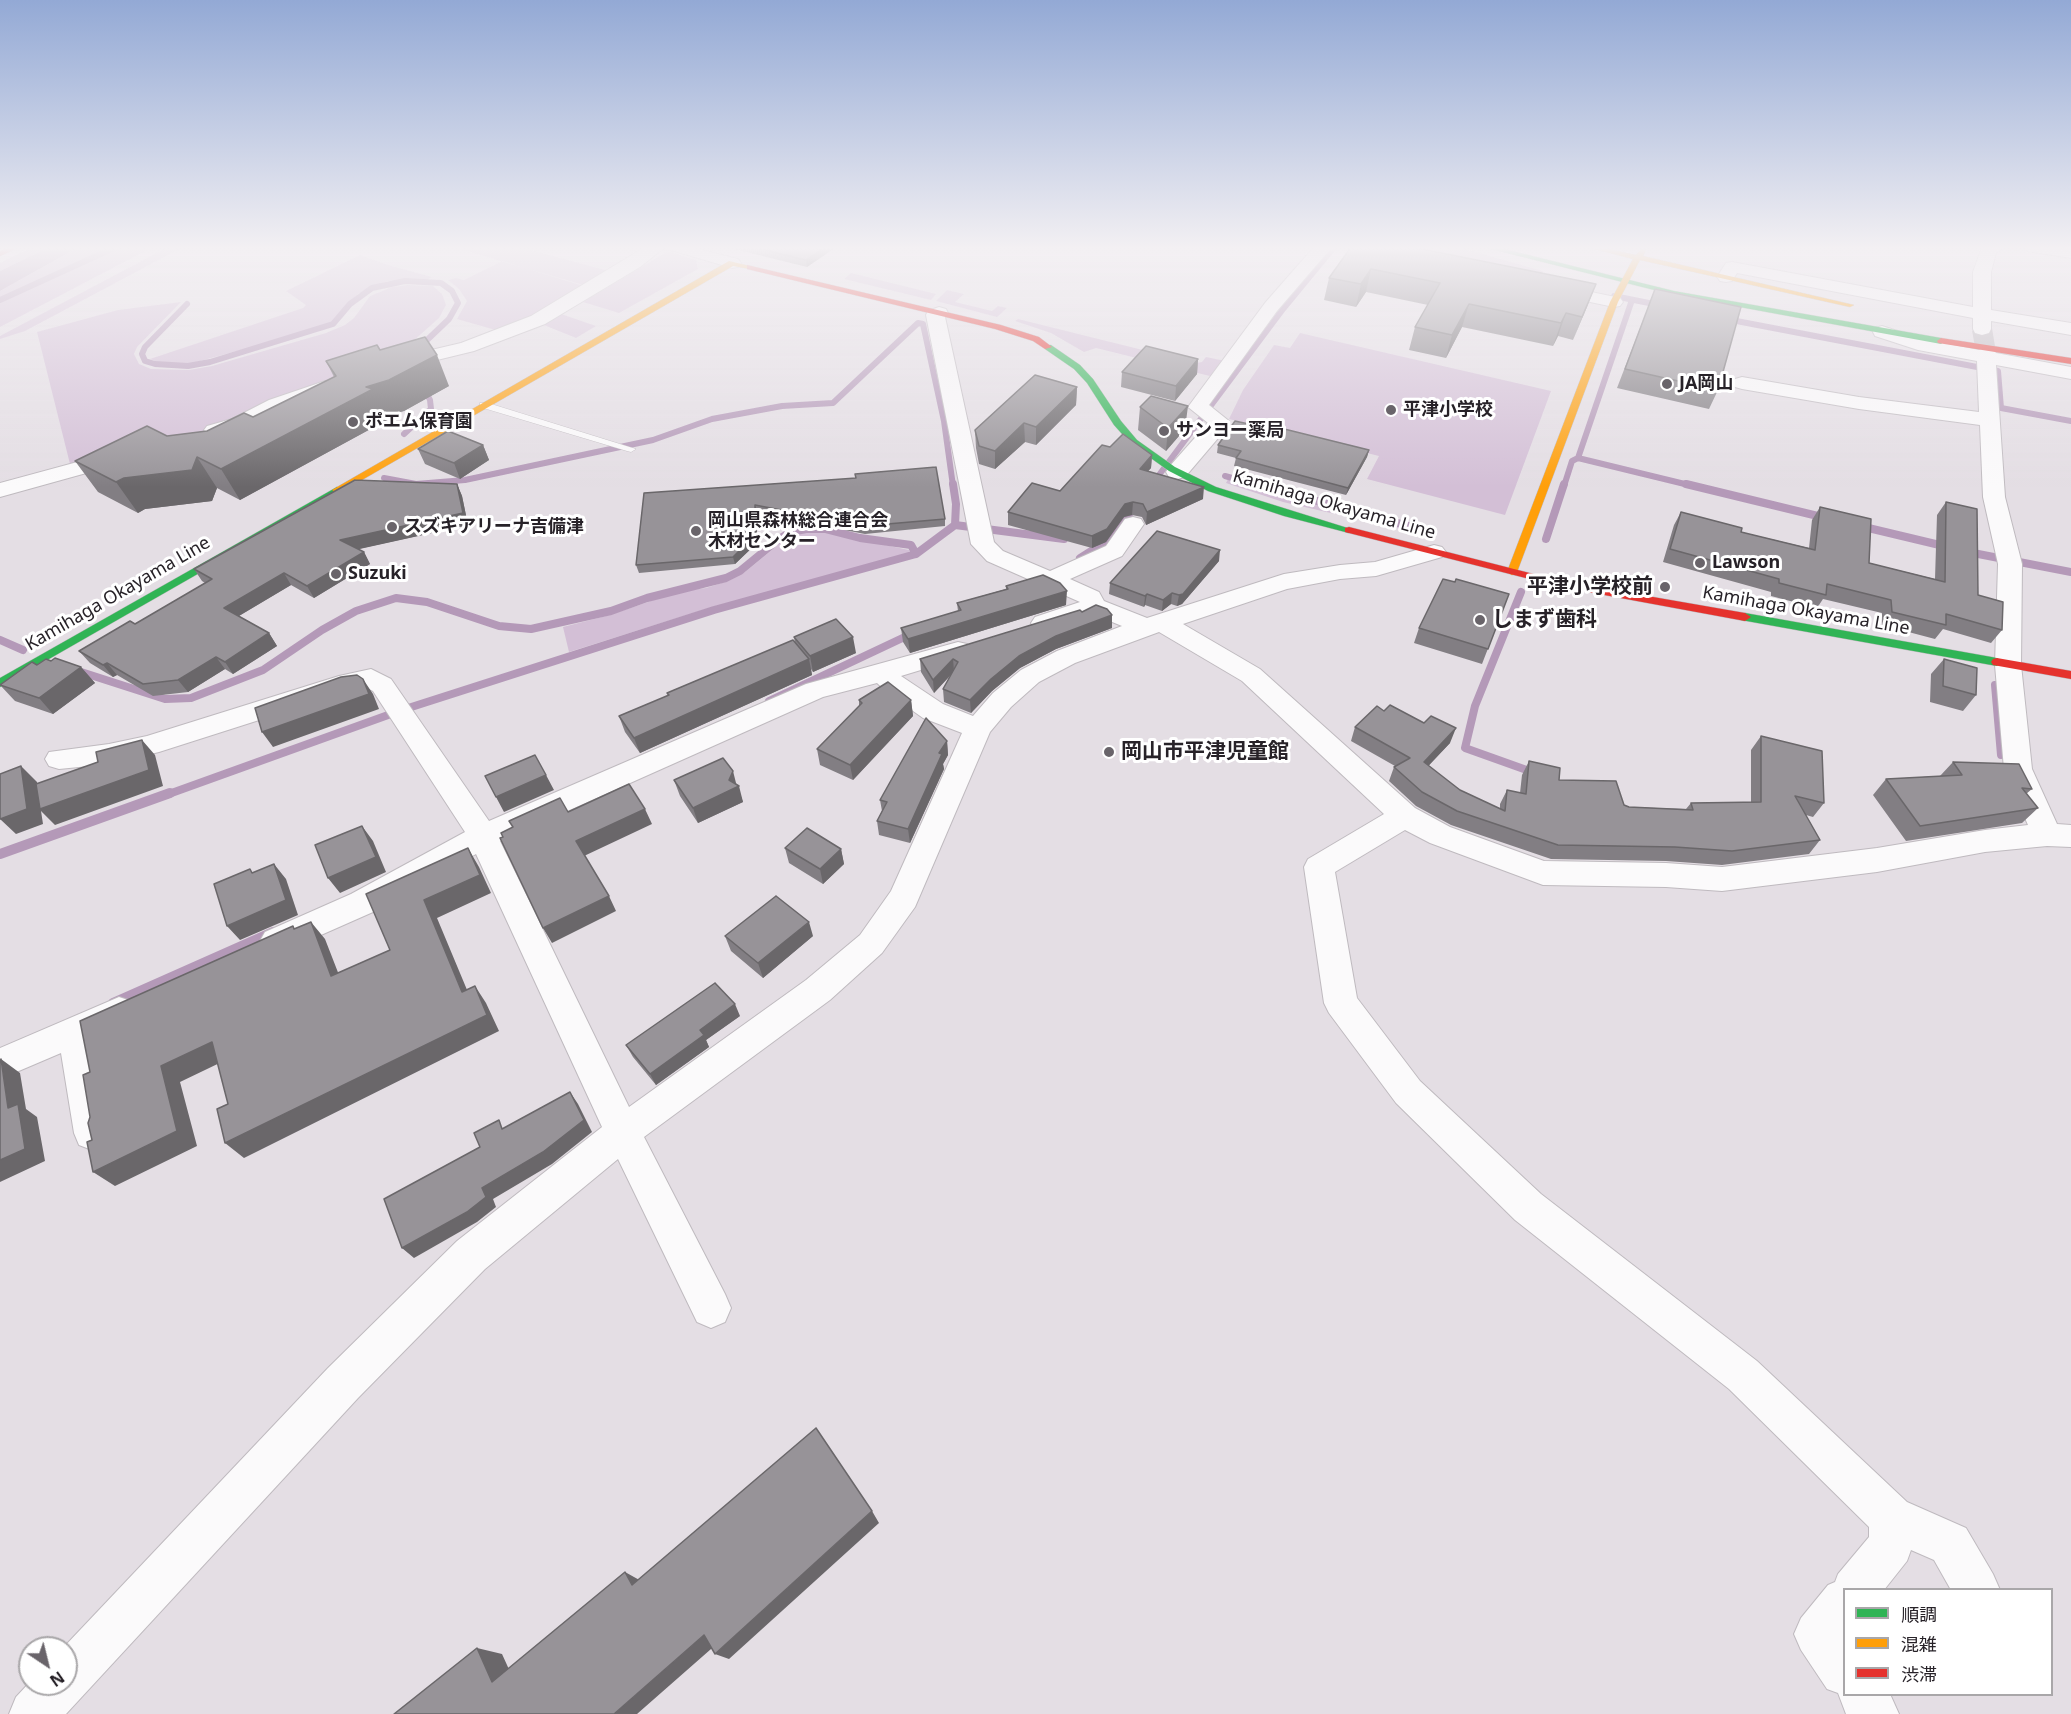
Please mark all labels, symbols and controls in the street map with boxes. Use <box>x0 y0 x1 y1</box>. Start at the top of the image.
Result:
place label: JA岡山 <box>1679 373 1733 395</box>
marker: JA岡山 <box>1660 377 1674 391</box>
place label: 平津小学校 <box>1403 399 1493 421</box>
marker: 平津小学校 <box>1384 403 1398 417</box>
place label: ポエム保育園 <box>365 411 473 433</box>
marker: ポエム保育園 <box>346 415 360 429</box>
place label: サンヨー薬局 <box>1176 420 1284 442</box>
marker: サンヨー薬局 <box>1157 424 1171 438</box>
street label: Kamihaga Okayama Line <box>1230 466 1438 544</box>
place label: 岡山県森林総合連合会 木材センター <box>708 510 888 552</box>
place label: スズキアリーナ吉備津 <box>404 516 584 538</box>
marker: スズキアリーナ吉備津 <box>385 520 399 534</box>
marker: 岡山県森林総合連合会 木材センター <box>689 524 703 538</box>
street label: Kamihaga Okayama Line <box>22 532 214 656</box>
place label: Lawson <box>1712 552 1780 574</box>
marker: Lawson <box>1693 556 1707 570</box>
place label: Suzuki <box>348 563 407 585</box>
marker: Suzuki <box>329 567 343 581</box>
place label: 平津小学校前 <box>1527 574 1653 600</box>
marker: 平津小学校前 <box>1658 580 1672 594</box>
street label: Kamihaga Okayama Line <box>1701 582 1911 640</box>
place label: しまず歯科 <box>1492 607 1597 633</box>
marker: しまず歯科 <box>1473 613 1487 627</box>
place label: 岡山市平津児童館 <box>1121 739 1289 765</box>
marker: 岡山市平津児童館 <box>1102 745 1116 759</box>
legend <box>1843 1588 2053 1696</box>
text: 順調 <box>1901 1602 1937 1626</box>
text: 混雑 <box>1901 1632 1937 1656</box>
north arrow <box>18 1636 78 1696</box>
text: 渋滞 <box>1901 1662 1937 1686</box>
text: N <box>46 1666 69 1692</box>

